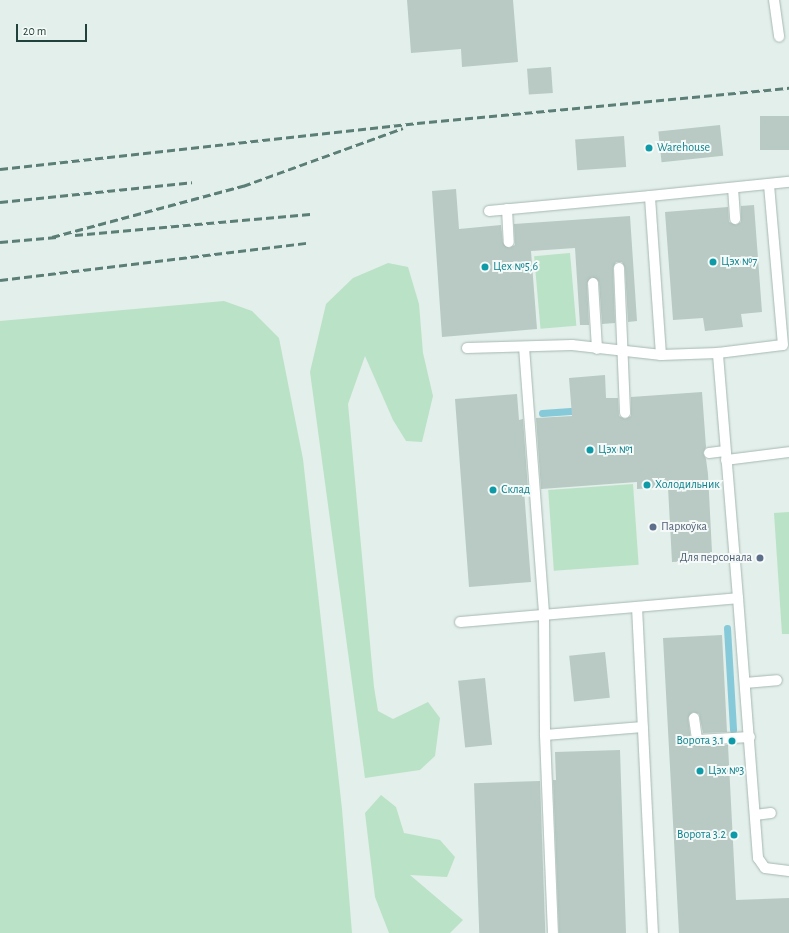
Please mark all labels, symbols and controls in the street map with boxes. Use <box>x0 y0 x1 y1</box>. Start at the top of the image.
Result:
scale bar <box>18 16 89 42</box>
text: 20 m <box>23 25 46 37</box>
place label: Warehouse <box>657 141 710 155</box>
marker: Warehouse <box>644 143 654 153</box>
place label: Цэх №7 <box>721 255 757 269</box>
marker: Цэх №7 <box>708 257 718 267</box>
place label: Цех №5,6 <box>493 260 538 274</box>
marker: Цех №5,6 <box>480 262 490 272</box>
place label: Цэх №1 <box>598 443 633 457</box>
marker: Цэх №1 <box>585 445 595 455</box>
place label: Холодильник <box>655 478 720 492</box>
marker: Холодильник <box>642 480 652 490</box>
place label: Склад <box>501 483 530 497</box>
marker: Склад <box>488 485 498 495</box>
place label: Паркоўка <box>661 520 707 534</box>
marker: Паркоўка <box>648 522 658 532</box>
place label: Для персонала <box>680 551 752 565</box>
marker: Для персонала <box>755 553 765 563</box>
place label: Ворота 3.1 <box>676 734 724 748</box>
marker: Ворота 3.1 <box>727 736 737 746</box>
place label: Цэх №3 <box>708 764 744 778</box>
marker: Цэх №3 <box>695 766 705 776</box>
place label: Ворота 3.2 <box>677 828 726 842</box>
marker: Ворота 3.2 <box>729 830 739 840</box>

